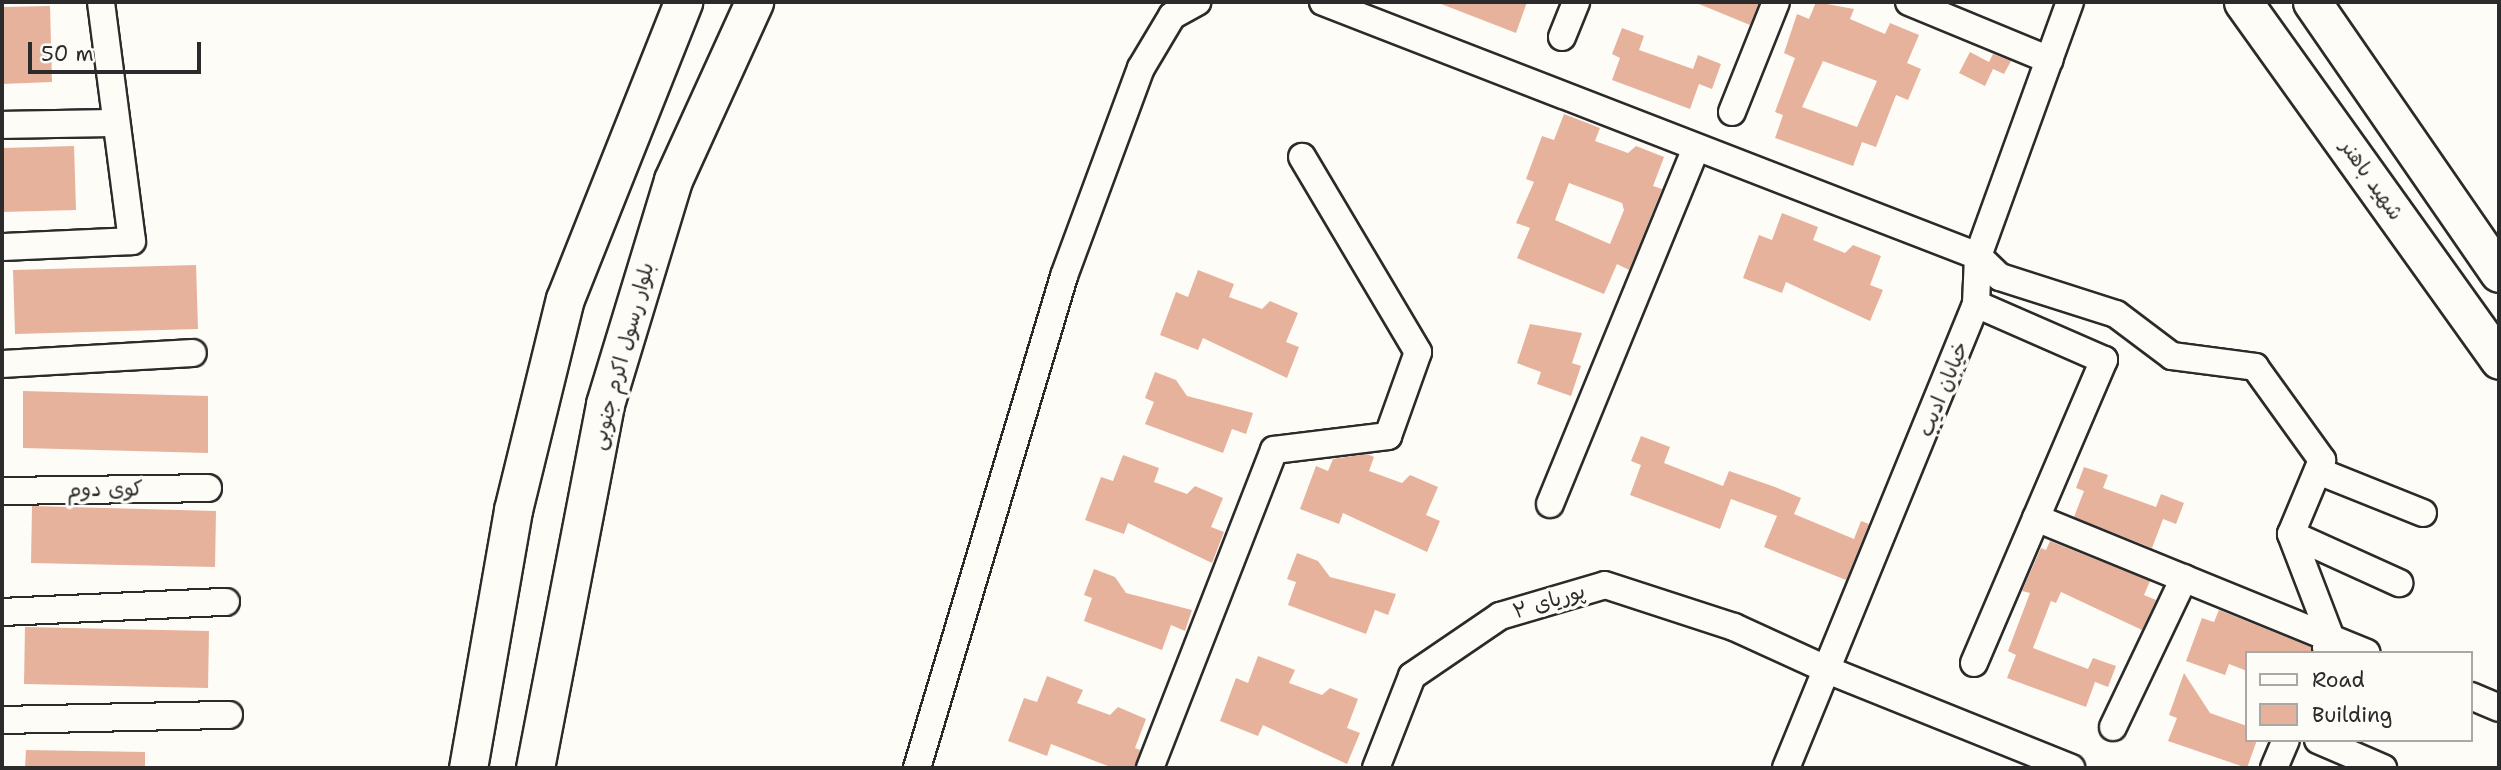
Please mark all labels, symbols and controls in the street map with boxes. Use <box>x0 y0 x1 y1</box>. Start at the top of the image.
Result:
scale bar <box>32 28 205 72</box>
text: 50 m <box>41 40 94 68</box>
street label: شهید باهنر <box>2335 135 2409 225</box>
street label: بلوار رسول اکرم جنوبی <box>585 260 659 452</box>
street label: خیابان ادیب <box>1913 338 1973 440</box>
street label: کوی دوم <box>67 476 143 502</box>
street label: پوریای ۲ <box>1510 578 1588 624</box>
legend <box>2246 651 2473 742</box>
text: Road <box>2312 666 2365 694</box>
text: Building <box>2312 701 2392 729</box>

